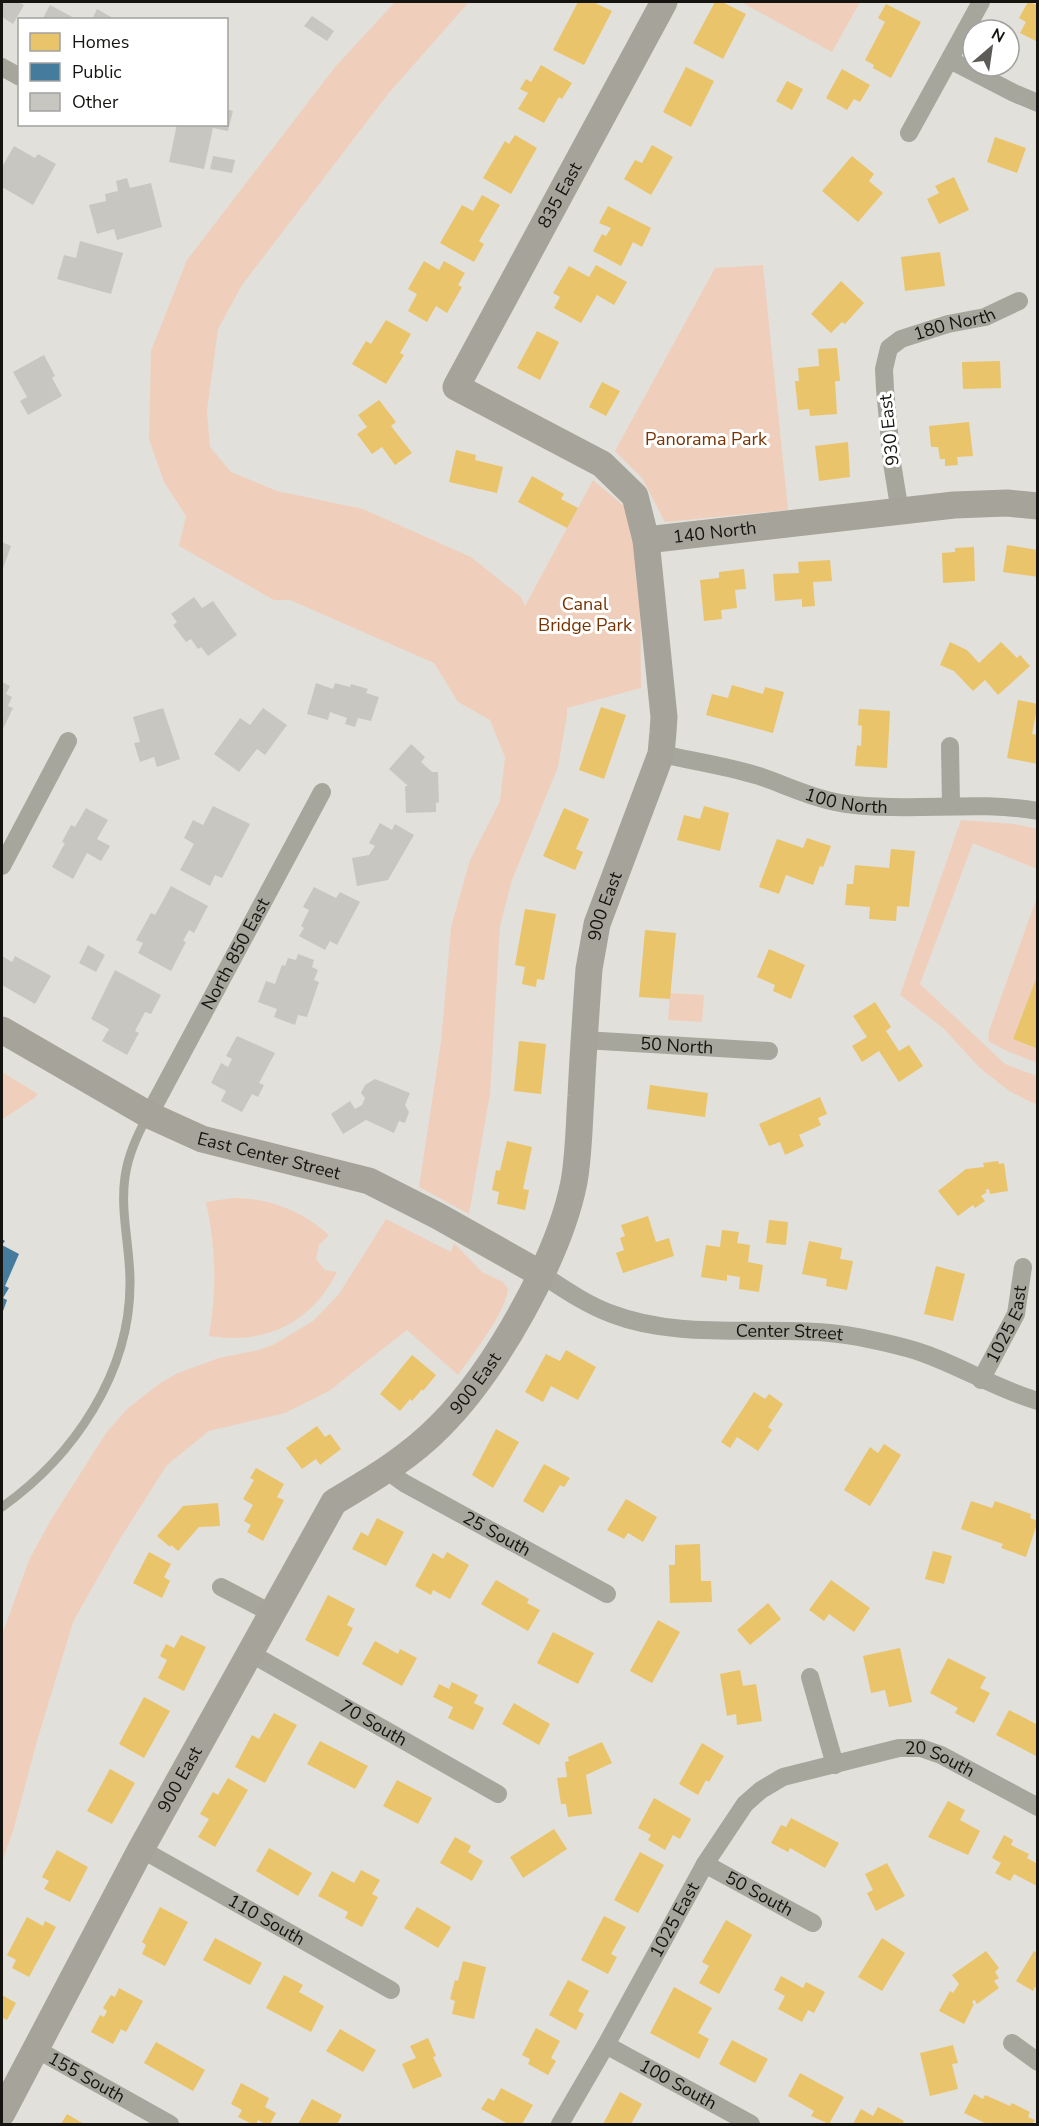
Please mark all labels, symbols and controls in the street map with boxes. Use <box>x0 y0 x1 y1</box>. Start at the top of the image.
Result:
legend <box>18 18 228 126</box>
north arrow <box>961 18 1021 78</box>
text: N <box>987 23 1008 48</box>
text: Homes <box>72 30 129 54</box>
text: Public <box>72 60 122 84</box>
text: Other <box>72 90 119 114</box>
street label: 835 East <box>532 157 588 232</box>
street label: 180 North <box>910 302 999 346</box>
street label: 930 East <box>873 392 905 467</box>
park label: Panorama Park <box>645 427 768 451</box>
street label: 140 North <box>672 516 758 549</box>
park label: Canal Bridge Park <box>538 592 633 637</box>
street label: 100 North <box>802 782 888 819</box>
street label: 900 East <box>582 868 628 943</box>
street label: North 850 East <box>196 893 275 1014</box>
street label: 50 North <box>640 1031 714 1060</box>
street label: East Center Street <box>195 1126 344 1186</box>
street label: 1025 East <box>980 1283 1032 1367</box>
street label: Center Street <box>736 1319 845 1347</box>
street label: 900 East <box>444 1347 507 1419</box>
street label: 25 South <box>459 1505 535 1562</box>
street label: 70 South <box>335 1694 412 1752</box>
street label: 20 South <box>905 1736 979 1783</box>
street label: 900 East <box>152 1742 208 1817</box>
street label: 50 South <box>721 1865 798 1922</box>
street label: 1025 East <box>644 1877 705 1962</box>
street label: 110 South <box>224 1888 309 1951</box>
street label: 155 South <box>44 2046 129 2109</box>
street label: 100 South <box>635 2053 721 2115</box>

